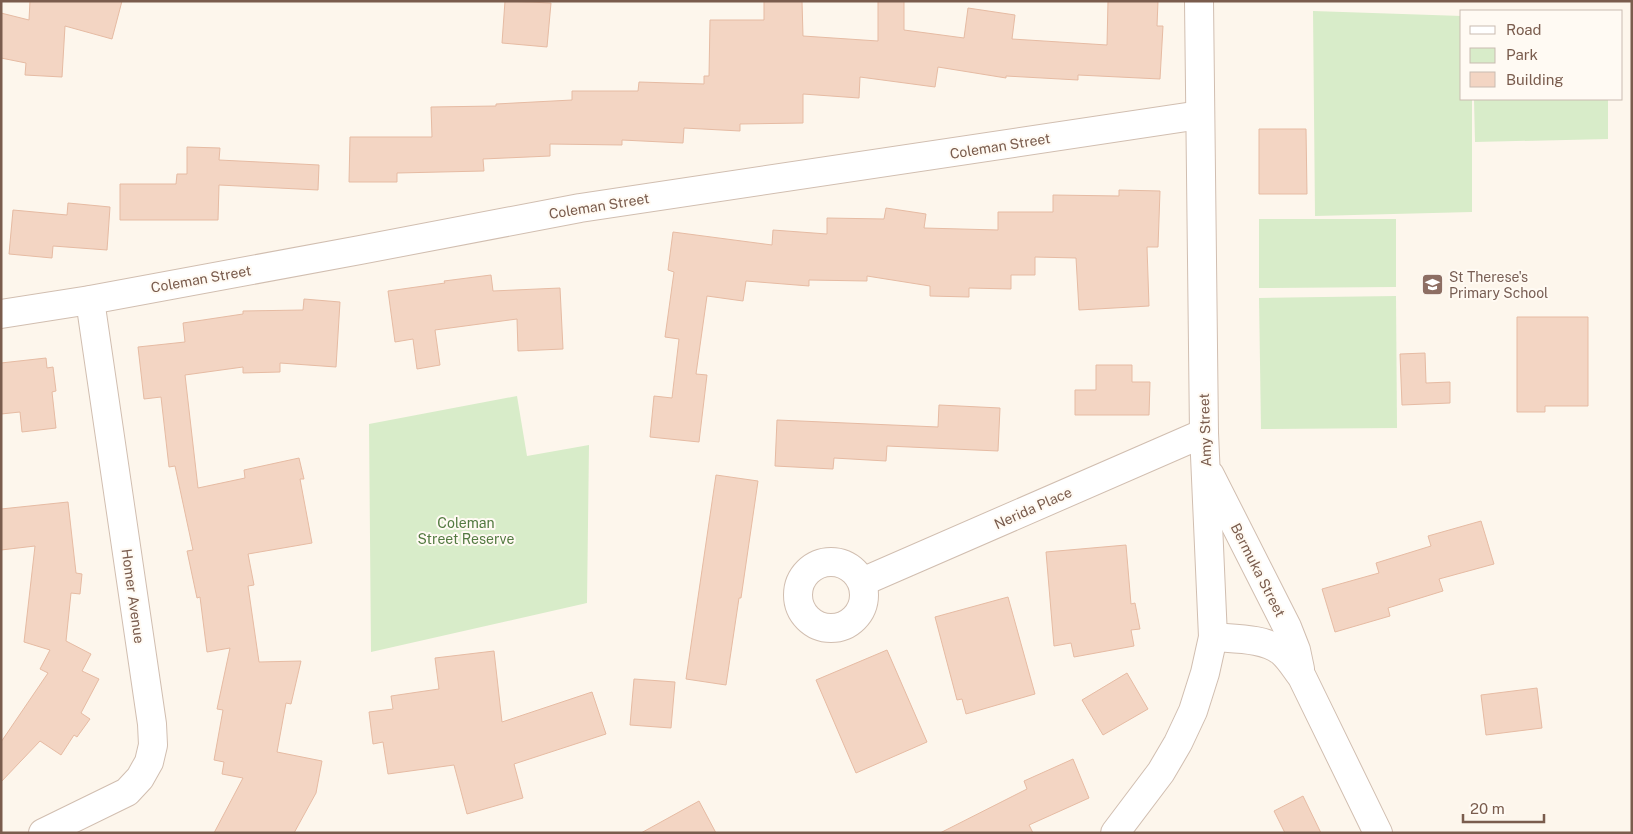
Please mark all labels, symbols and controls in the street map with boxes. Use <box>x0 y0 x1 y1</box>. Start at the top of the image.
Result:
legend <box>1460 10 1623 100</box>
text: Road <box>1506 21 1542 38</box>
text: Park <box>1506 46 1538 63</box>
text: Building <box>1506 71 1564 88</box>
street label: Coleman Street <box>949 130 1051 162</box>
street label: Coleman Street <box>548 190 650 222</box>
street label: Coleman Street <box>150 262 252 296</box>
place label: St Therese's Primary School <box>1449 269 1548 301</box>
school or university icon: St Therese's Primary School <box>1421 273 1445 297</box>
street label: Amy Street <box>1196 393 1214 467</box>
street label: Nerida Place <box>992 484 1074 532</box>
park label: Coleman Street Reserve <box>418 515 515 547</box>
street label: Bermuka Street <box>1228 521 1288 619</box>
street label: Homer Avenue <box>118 548 148 644</box>
scale bar <box>1463 792 1544 824</box>
text: 20 m <box>1470 800 1505 817</box>

